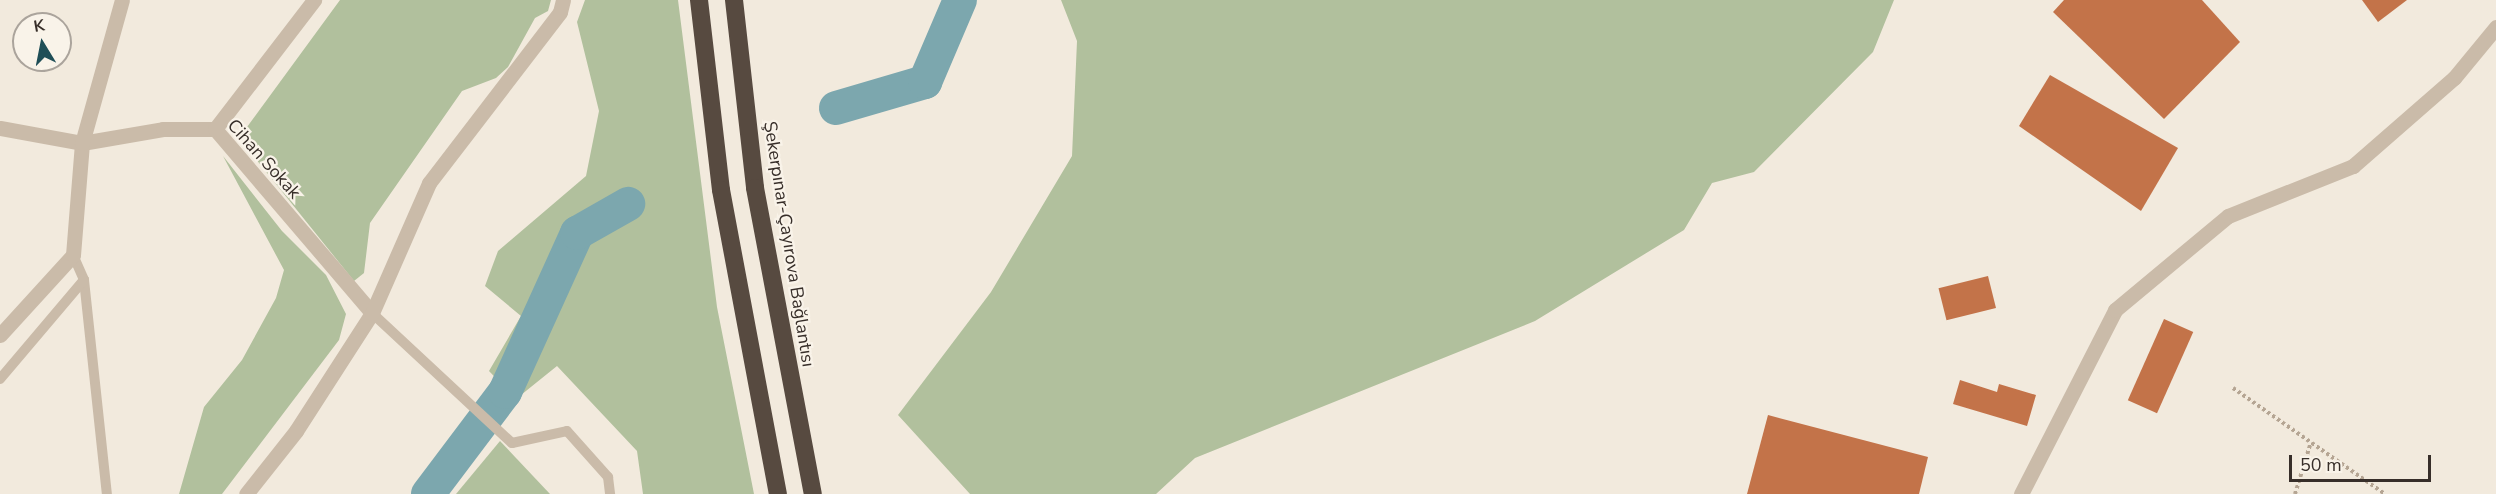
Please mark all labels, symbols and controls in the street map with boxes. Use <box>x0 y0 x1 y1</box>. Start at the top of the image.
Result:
north arrow <box>12 12 72 72</box>
text: K <box>32 14 46 38</box>
street label: Cihan Sokak <box>223 115 305 203</box>
street label: Şekerpınar-Çayırova Bağlantısı <box>759 120 819 368</box>
scale bar <box>2292 443 2434 481</box>
text: 50 m <box>2300 453 2342 477</box>

